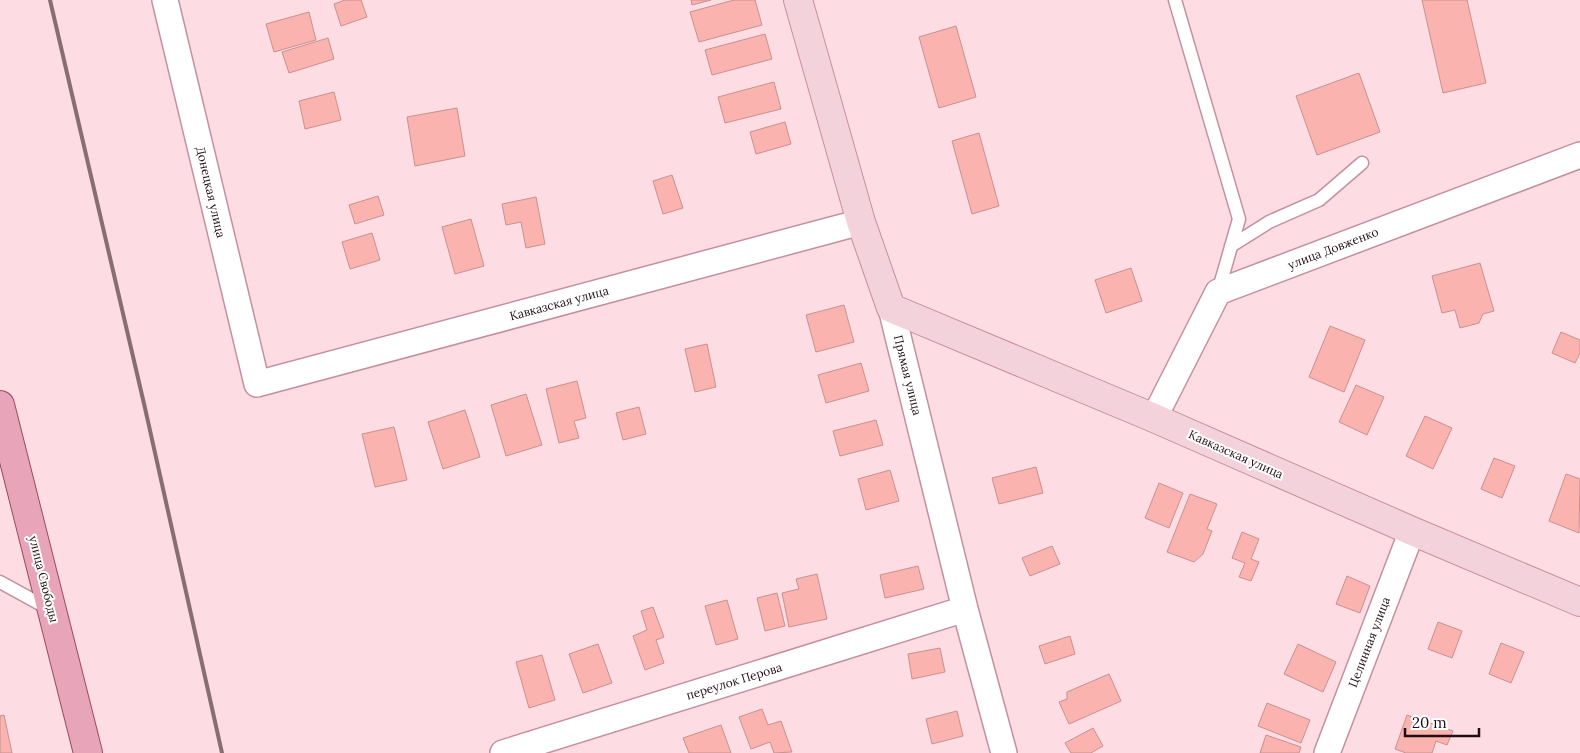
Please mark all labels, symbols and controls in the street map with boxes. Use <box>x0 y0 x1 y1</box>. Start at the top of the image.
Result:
street label: Донецкая улица <box>193 145 229 239</box>
street label: улица Довженко <box>1286 224 1380 272</box>
street label: Кавказская улица <box>508 283 610 323</box>
street label: Прямая улица <box>891 333 925 417</box>
street label: Кавказская улица <box>1186 426 1286 482</box>
street label: улица Свободы <box>26 534 62 624</box>
street label: Целинная улица <box>1345 595 1393 689</box>
street label: переулок Перова <box>684 659 784 703</box>
scale bar <box>1405 706 1479 738</box>
text: 20 m <box>1412 713 1447 732</box>

